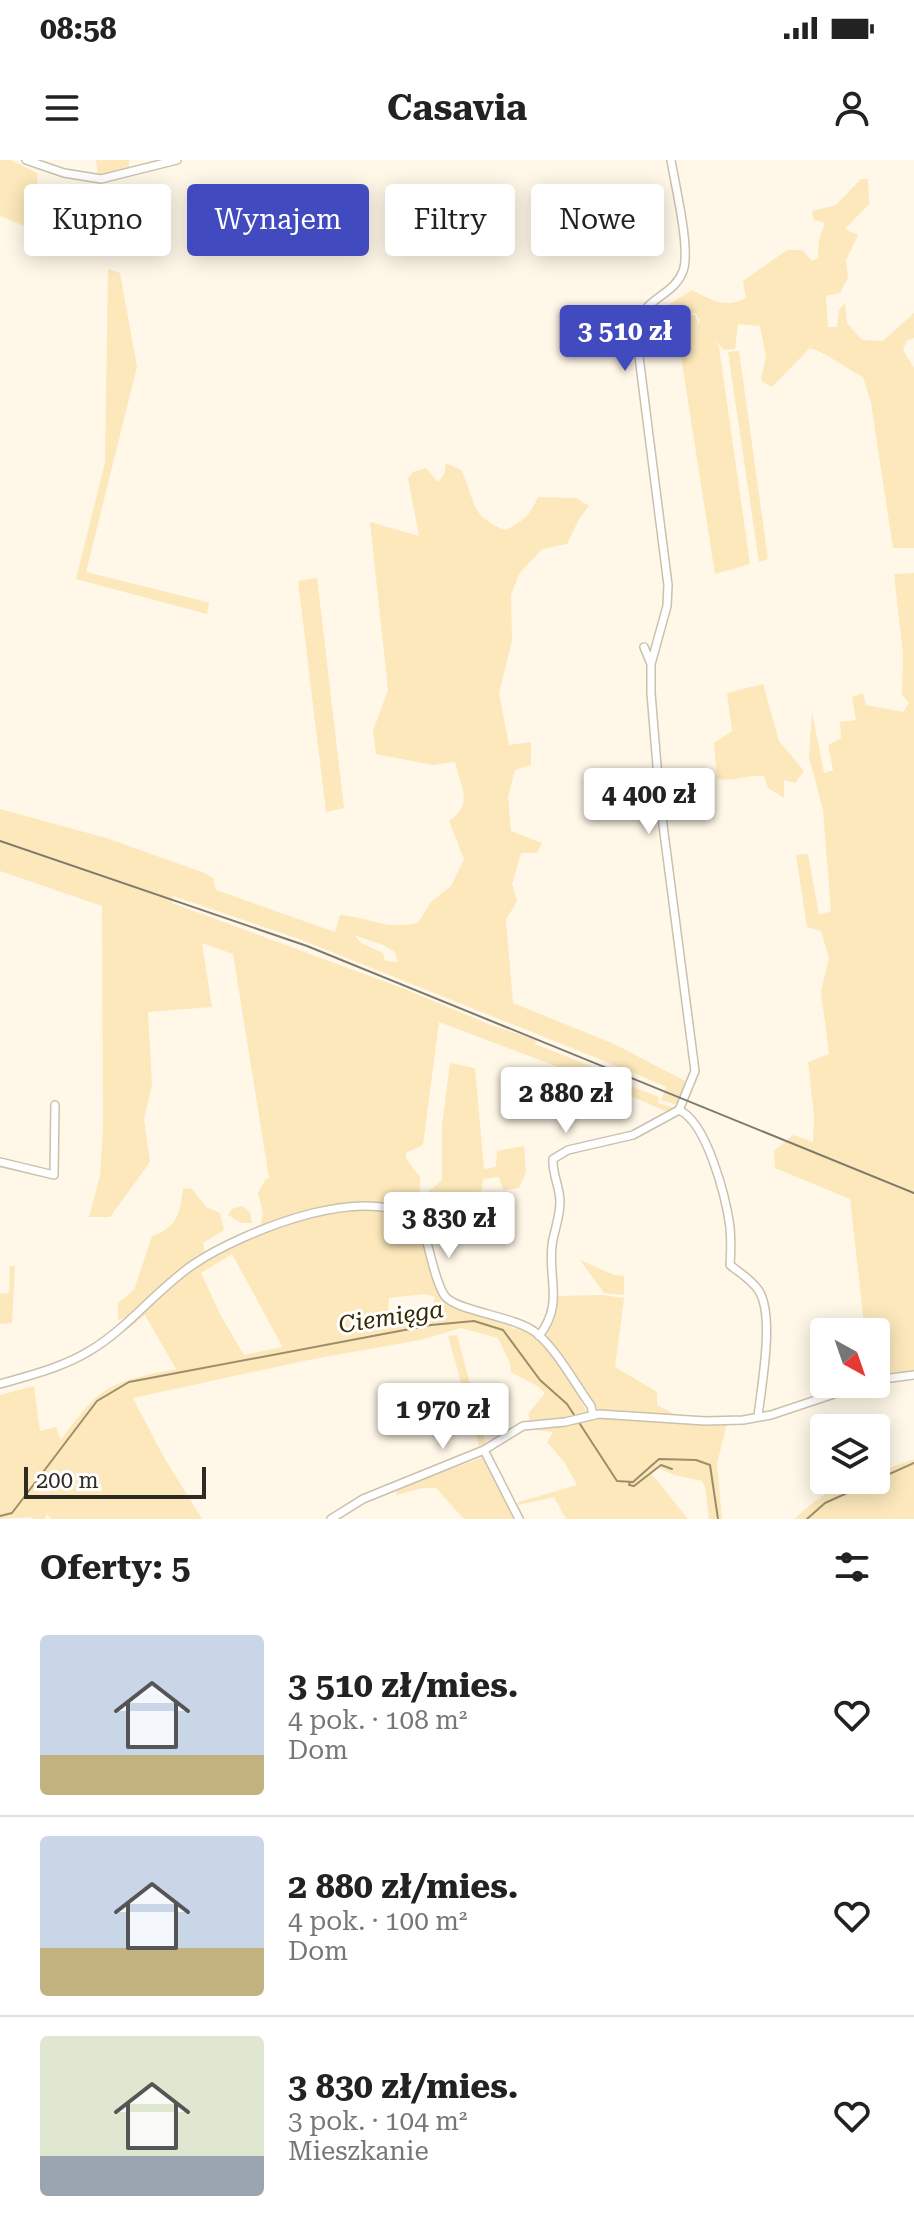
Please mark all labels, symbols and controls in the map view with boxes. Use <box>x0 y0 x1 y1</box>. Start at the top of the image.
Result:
text: 08:58 <box>40 11 117 46</box>
icon: menu <box>40 86 84 130</box>
icon: person <box>830 86 874 130</box>
text: Casavia <box>387 87 527 129</box>
chip: Kupno <box>24 184 171 256</box>
chip: Wynajem <box>187 184 369 256</box>
chip: Filtry <box>385 184 515 256</box>
chip: Nowe <box>531 184 664 256</box>
pin: 3 510 zł <box>542 305 708 373</box>
text: 3 510 zł <box>578 316 672 346</box>
pin: 4 400 zł <box>566 768 732 836</box>
text: 4 400 zł <box>602 779 696 809</box>
pin: 2 880 zł <box>483 1067 649 1135</box>
text: 2 880 zł <box>519 1078 613 1108</box>
pin: 3 830 zł <box>366 1192 532 1260</box>
text: 3 830 zł <box>402 1203 496 1233</box>
water label: Ciemięga <box>337 1295 445 1339</box>
north arrow <box>810 1318 890 1398</box>
map controls <box>810 1318 890 1494</box>
pin: 1 970 zł <box>360 1383 526 1451</box>
text: 1 970 zł <box>396 1394 490 1424</box>
button: layers <box>810 1414 890 1494</box>
scale bar <box>24 1463 206 1499</box>
text: 200 m <box>36 1468 99 1493</box>
icon: filters <box>830 1545 874 1589</box>
text: Oferty: 5 <box>40 1547 190 1587</box>
text: 3 510 zł/mies. <box>288 1665 518 1705</box>
icon: home <box>104 1667 200 1763</box>
icon: heart <box>830 1693 874 1737</box>
text: 4 pok. · 108 m² <box>288 1705 467 1735</box>
text: Dom <box>288 1735 348 1765</box>
text: 2 880 zł/mies. <box>288 1866 518 1906</box>
icon: home <box>104 1868 200 1964</box>
icon: heart <box>830 1894 874 1938</box>
text: 4 pok. · 100 m² <box>288 1906 467 1936</box>
text: Dom <box>288 1936 348 1966</box>
text: 3 830 zł/mies. <box>288 2066 518 2106</box>
icon: home <box>104 2068 200 2164</box>
icon: heart <box>830 2094 874 2138</box>
text: 3 pok. · 104 m² <box>288 2106 467 2136</box>
text: Mieszkanie <box>288 2136 429 2166</box>

